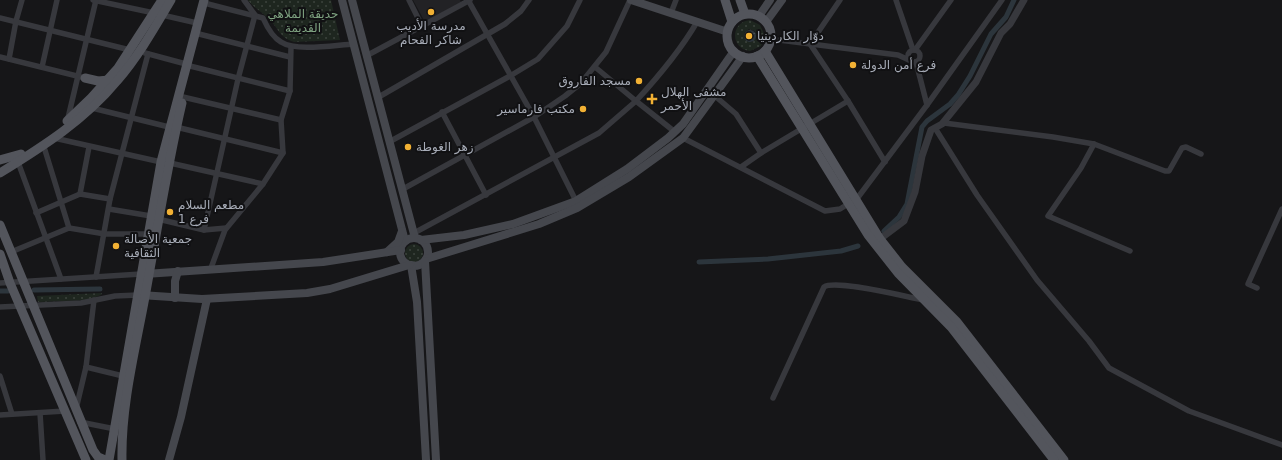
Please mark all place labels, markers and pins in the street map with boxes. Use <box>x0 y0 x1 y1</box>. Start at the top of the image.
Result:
marker: مدرسة الأديب شاكر الفحام <box>426 7 436 17</box>
place label: مدرسة الأديب شاكر الفحام <box>396 18 466 48</box>
place label: دوّار الكاردينيا <box>757 29 824 44</box>
marker: دوّار الكاردينيا <box>744 31 754 41</box>
place label: فرع أمن الدولة <box>861 57 936 73</box>
marker: فرع أمن الدولة <box>848 60 858 70</box>
place label: مسجد الفاروق <box>558 74 631 89</box>
marker: مسجد الفاروق <box>634 76 644 86</box>
place label: مشفى الهلال الأحمر <box>660 85 726 114</box>
marker: مشفى الهلال الأحمر <box>646 93 658 105</box>
place label: مكتب فارماسير <box>496 102 575 117</box>
marker: مكتب فارماسير <box>578 104 588 114</box>
place label: زهر الغوطة <box>416 140 474 155</box>
marker: زهر الغوطة <box>403 142 413 152</box>
place label: مطعم السلام فرع 1 <box>178 198 244 227</box>
marker: مطعم السلام فرع 1 <box>165 207 175 217</box>
place label: جمعية الأصالة الثقافية <box>124 231 192 260</box>
marker: جمعية الأصالة الثقافية <box>111 241 121 251</box>

